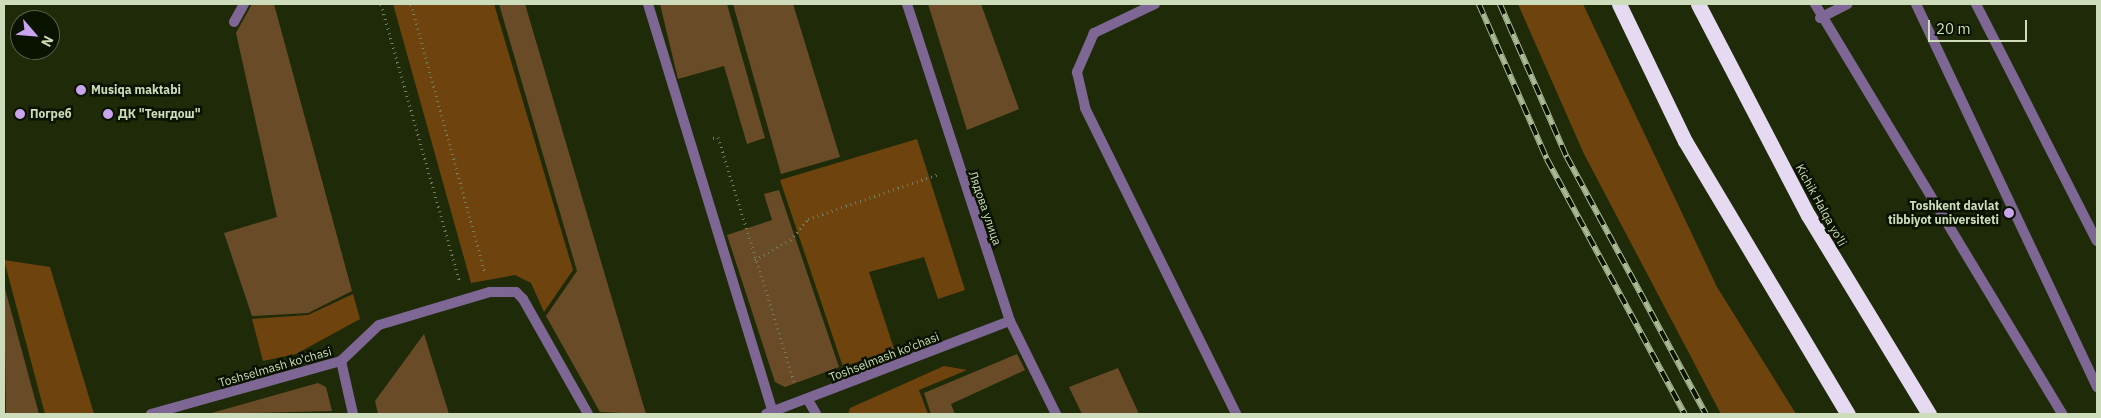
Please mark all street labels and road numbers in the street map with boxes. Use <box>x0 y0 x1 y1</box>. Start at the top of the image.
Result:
street label: Kichik Halqa yo'li <box>1793 161 1849 249</box>
street label: Лядова улица <box>966 169 1004 247</box>
street label: Toshselmash ko'chasi <box>827 329 941 385</box>
street label: Toshselmash ko'chasi <box>217 344 333 390</box>

